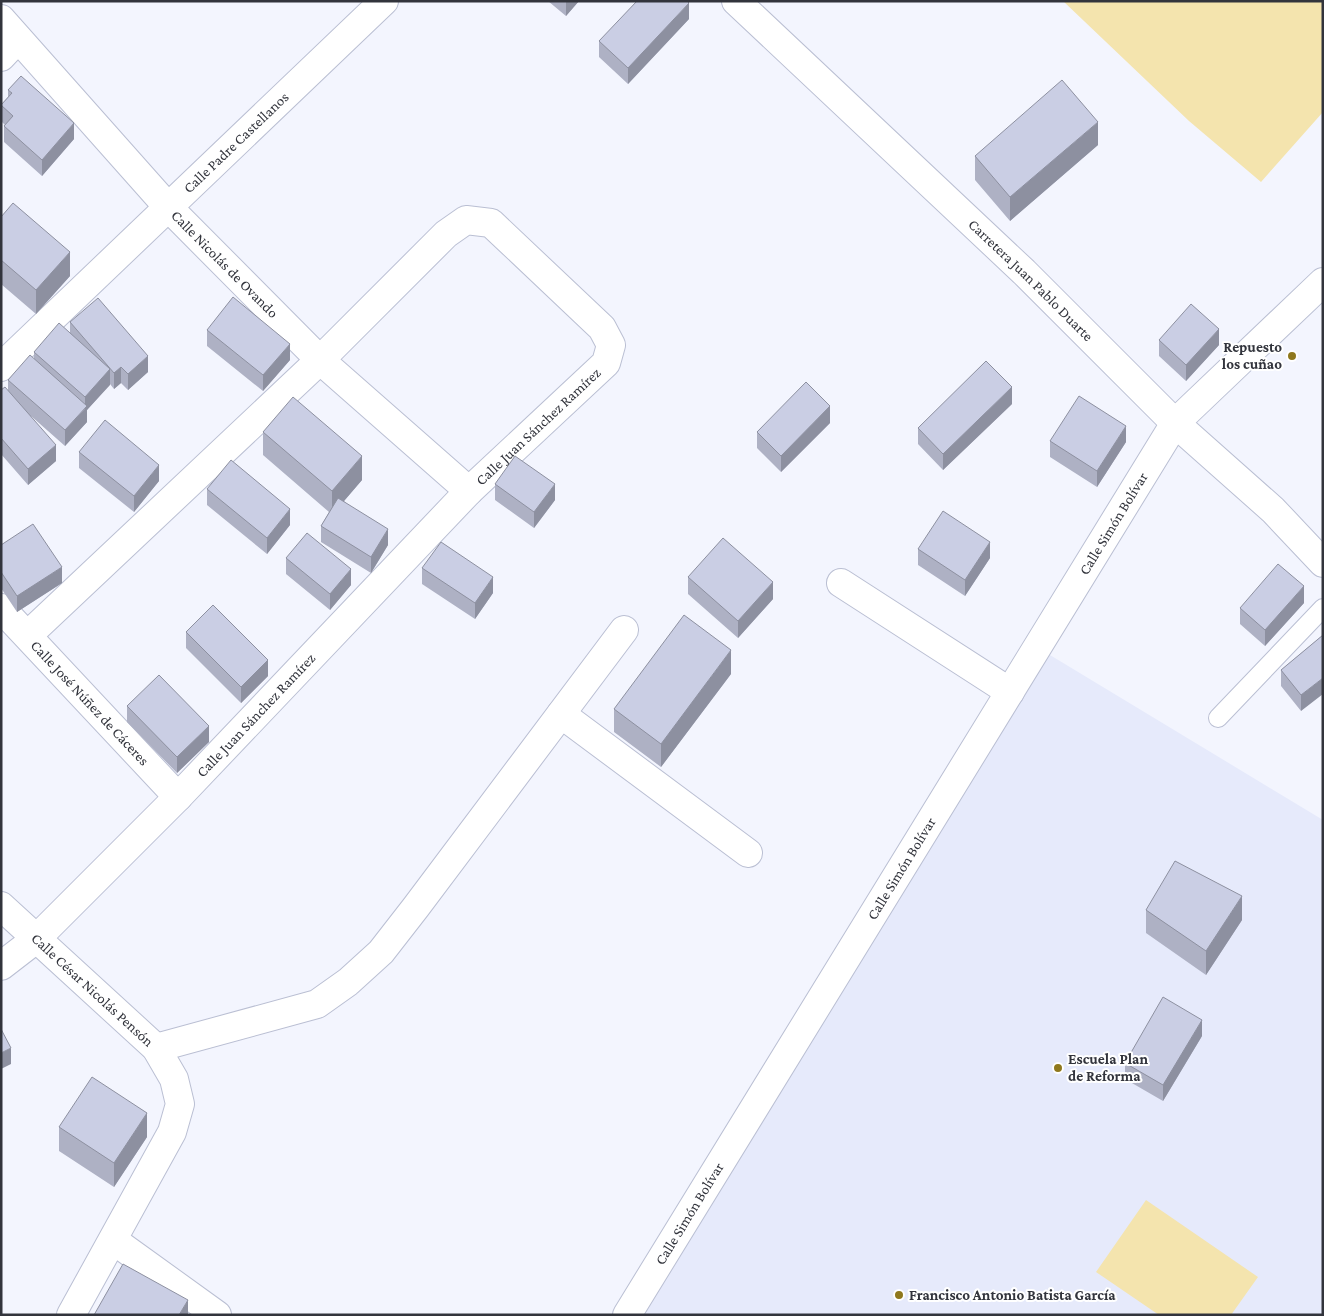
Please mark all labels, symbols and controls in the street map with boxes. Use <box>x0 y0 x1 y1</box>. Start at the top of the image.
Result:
street label: Calle Padre Castellanos <box>180 89 292 196</box>
street label: Calle Nicolás de Ovando <box>168 207 281 321</box>
street label: Carretera Juan Pablo Duarte <box>965 216 1097 345</box>
place label: Repuesto los cuñao <box>1222 339 1282 372</box>
marker: Repuesto los cuñao <box>1286 350 1298 362</box>
street label: Calle Juan Sánchez Ramírez <box>473 364 604 488</box>
street label: Calle Simón Bolívar <box>1076 469 1151 578</box>
street label: Calle José Núñez de Cáceres <box>28 637 152 769</box>
street label: Calle Juan Sánchez Ramírez <box>193 650 318 780</box>
street label: Calle Simón Bolívar <box>864 814 939 923</box>
street label: Calle César Nicolás Pensón <box>28 930 157 1050</box>
place label: Escuela Plan de Reforma <box>1068 1051 1148 1084</box>
marker: Escuela Plan de Reforma <box>1052 1062 1064 1074</box>
street label: Calle Simón Bolívar <box>652 1159 727 1268</box>
place label: Francisco Antonio Batista García <box>909 1287 1116 1303</box>
marker: Francisco Antonio Batista García <box>893 1289 905 1301</box>

